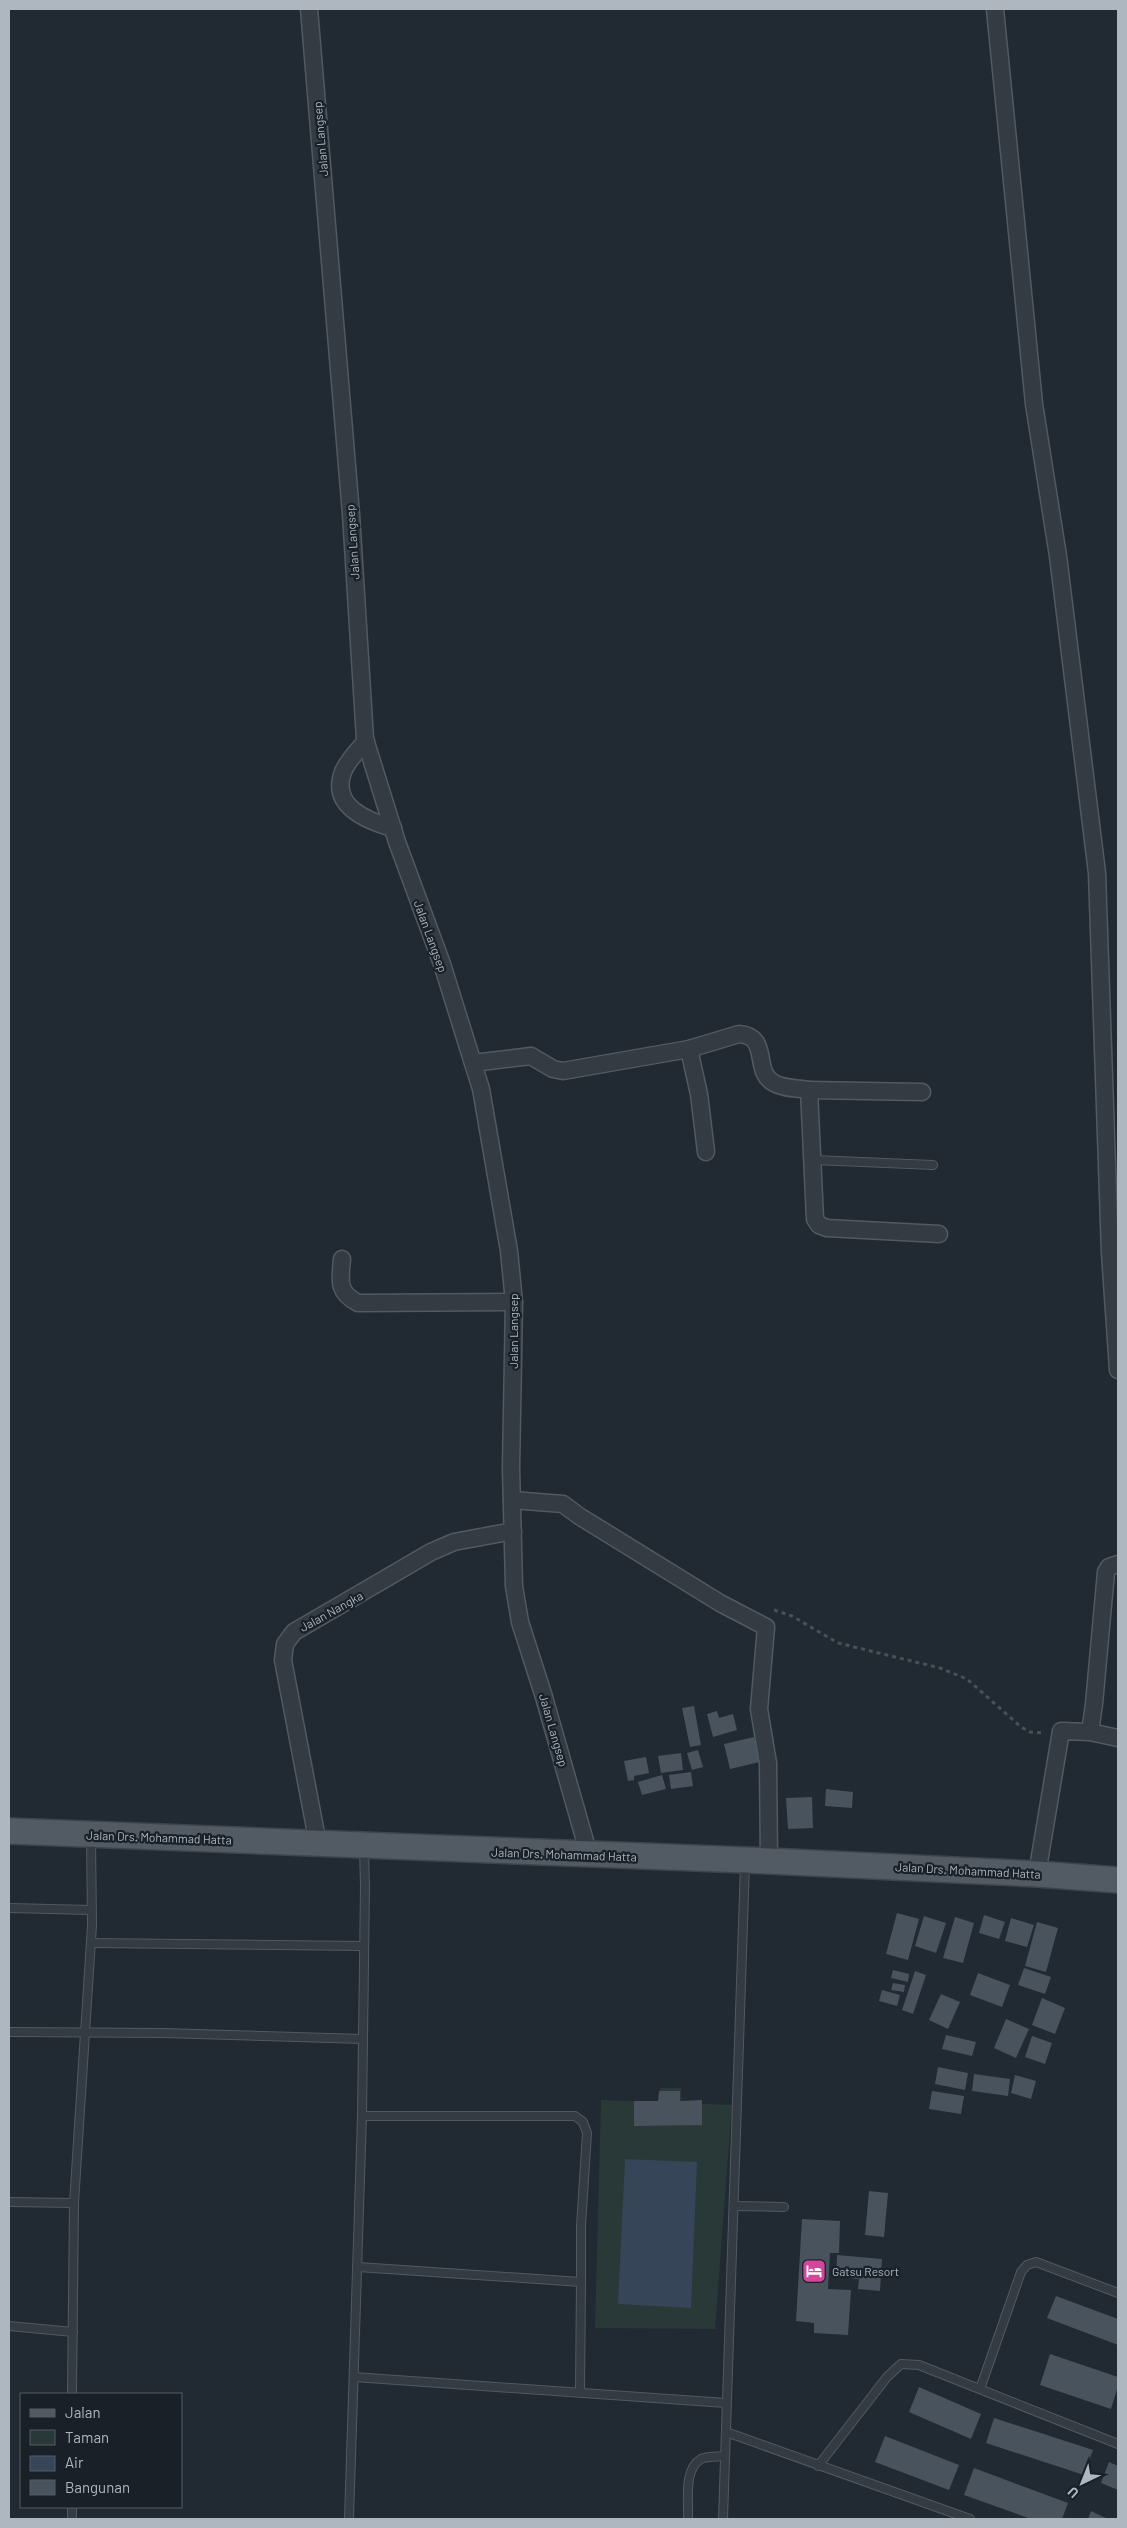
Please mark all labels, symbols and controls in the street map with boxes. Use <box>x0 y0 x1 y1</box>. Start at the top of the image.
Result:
street label: Jalan Langsep <box>310 101 330 177</box>
street label: Jalan Langsep <box>342 504 362 580</box>
street label: Jalan Langsep <box>412 898 450 974</box>
street label: Jalan Langsep <box>506 1293 520 1369</box>
street label: Jalan Nangka <box>297 1588 365 1634</box>
street label: Jalan Langsep <box>537 1692 571 1768</box>
street label: Jalan Drs. Mohammad Hatta <box>86 1827 232 1847</box>
street label: Jalan Drs. Mohammad Hatta <box>491 1844 637 1864</box>
street label: Jalan Drs. Mohammad Hatta <box>895 1859 1041 1881</box>
hotel icon: Gatsu Resort <box>801 2258 827 2284</box>
place label: Gatsu Resort <box>832 2264 899 2278</box>
legend <box>20 2393 182 2508</box>
text: Jalan <box>65 2403 101 2421</box>
text: Taman <box>65 2428 109 2446</box>
text: Air <box>65 2453 84 2471</box>
north arrow <box>1057 2458 1107 2508</box>
text: Bangunan <box>65 2478 130 2496</box>
text: U <box>1064 2484 1082 2502</box>

